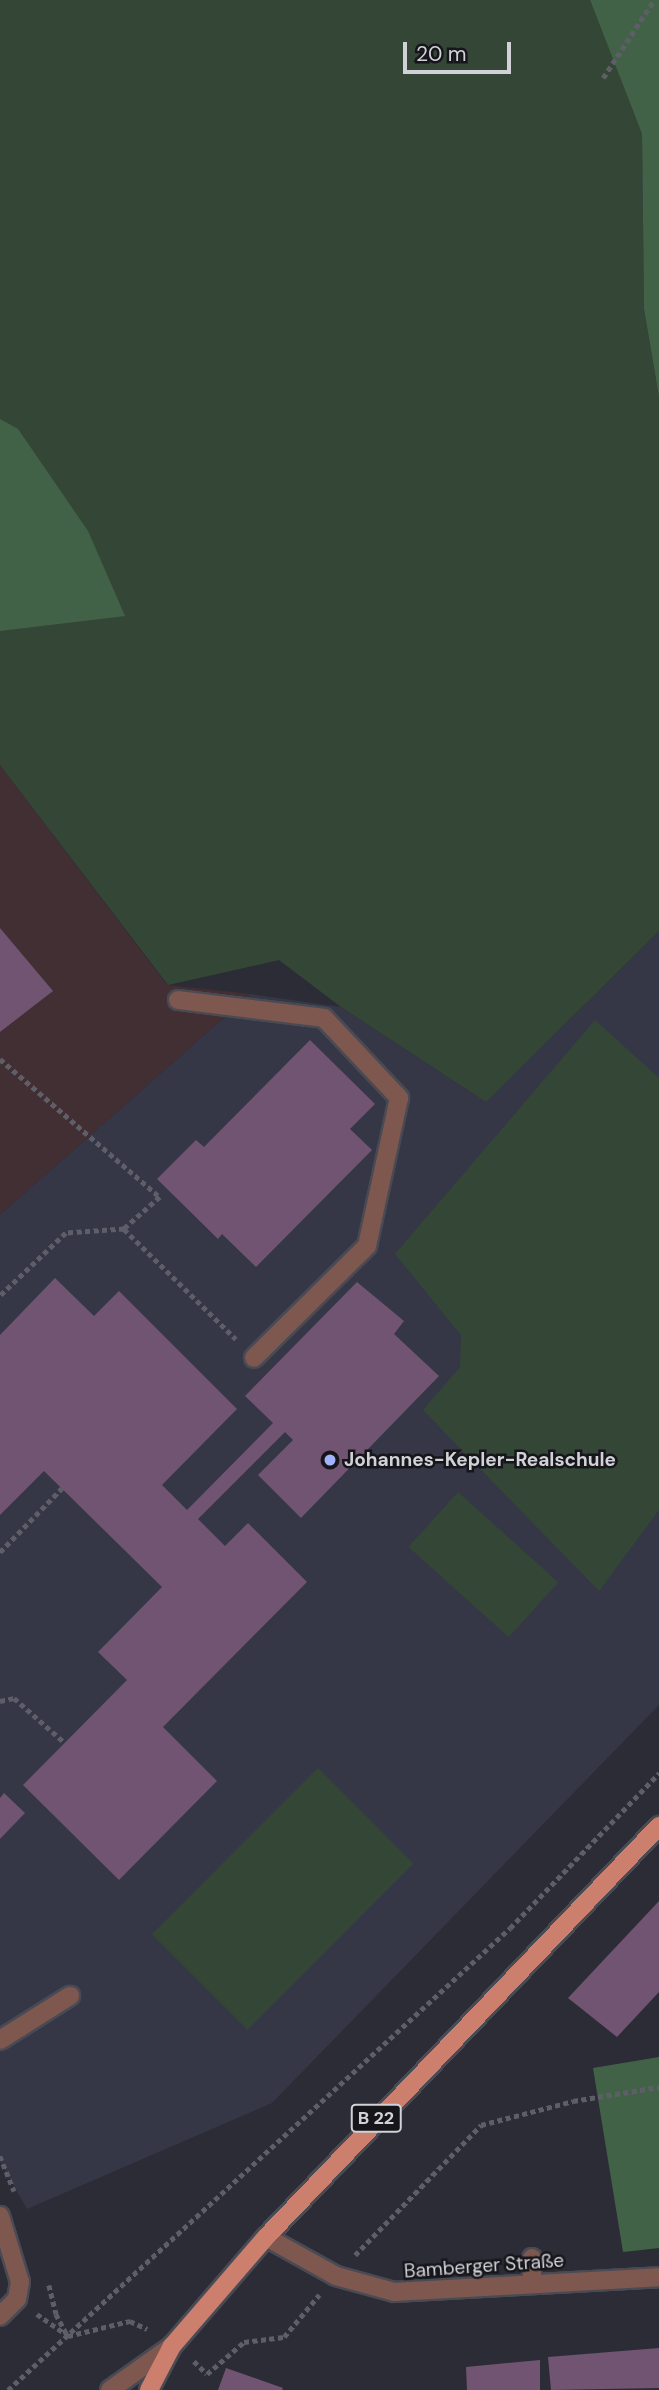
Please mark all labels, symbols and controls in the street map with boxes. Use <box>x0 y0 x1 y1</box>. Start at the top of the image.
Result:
scale bar <box>407 28 516 72</box>
text: 20 m <box>416 40 467 68</box>
place label: Johannes-Kepler-Realschule <box>344 1449 616 1471</box>
marker: Johannes-Kepler-Realschule <box>322 1452 338 1468</box>
road number: B 22 <box>350 2104 402 2132</box>
street label: Bamberger Straße <box>403 2249 565 2283</box>

